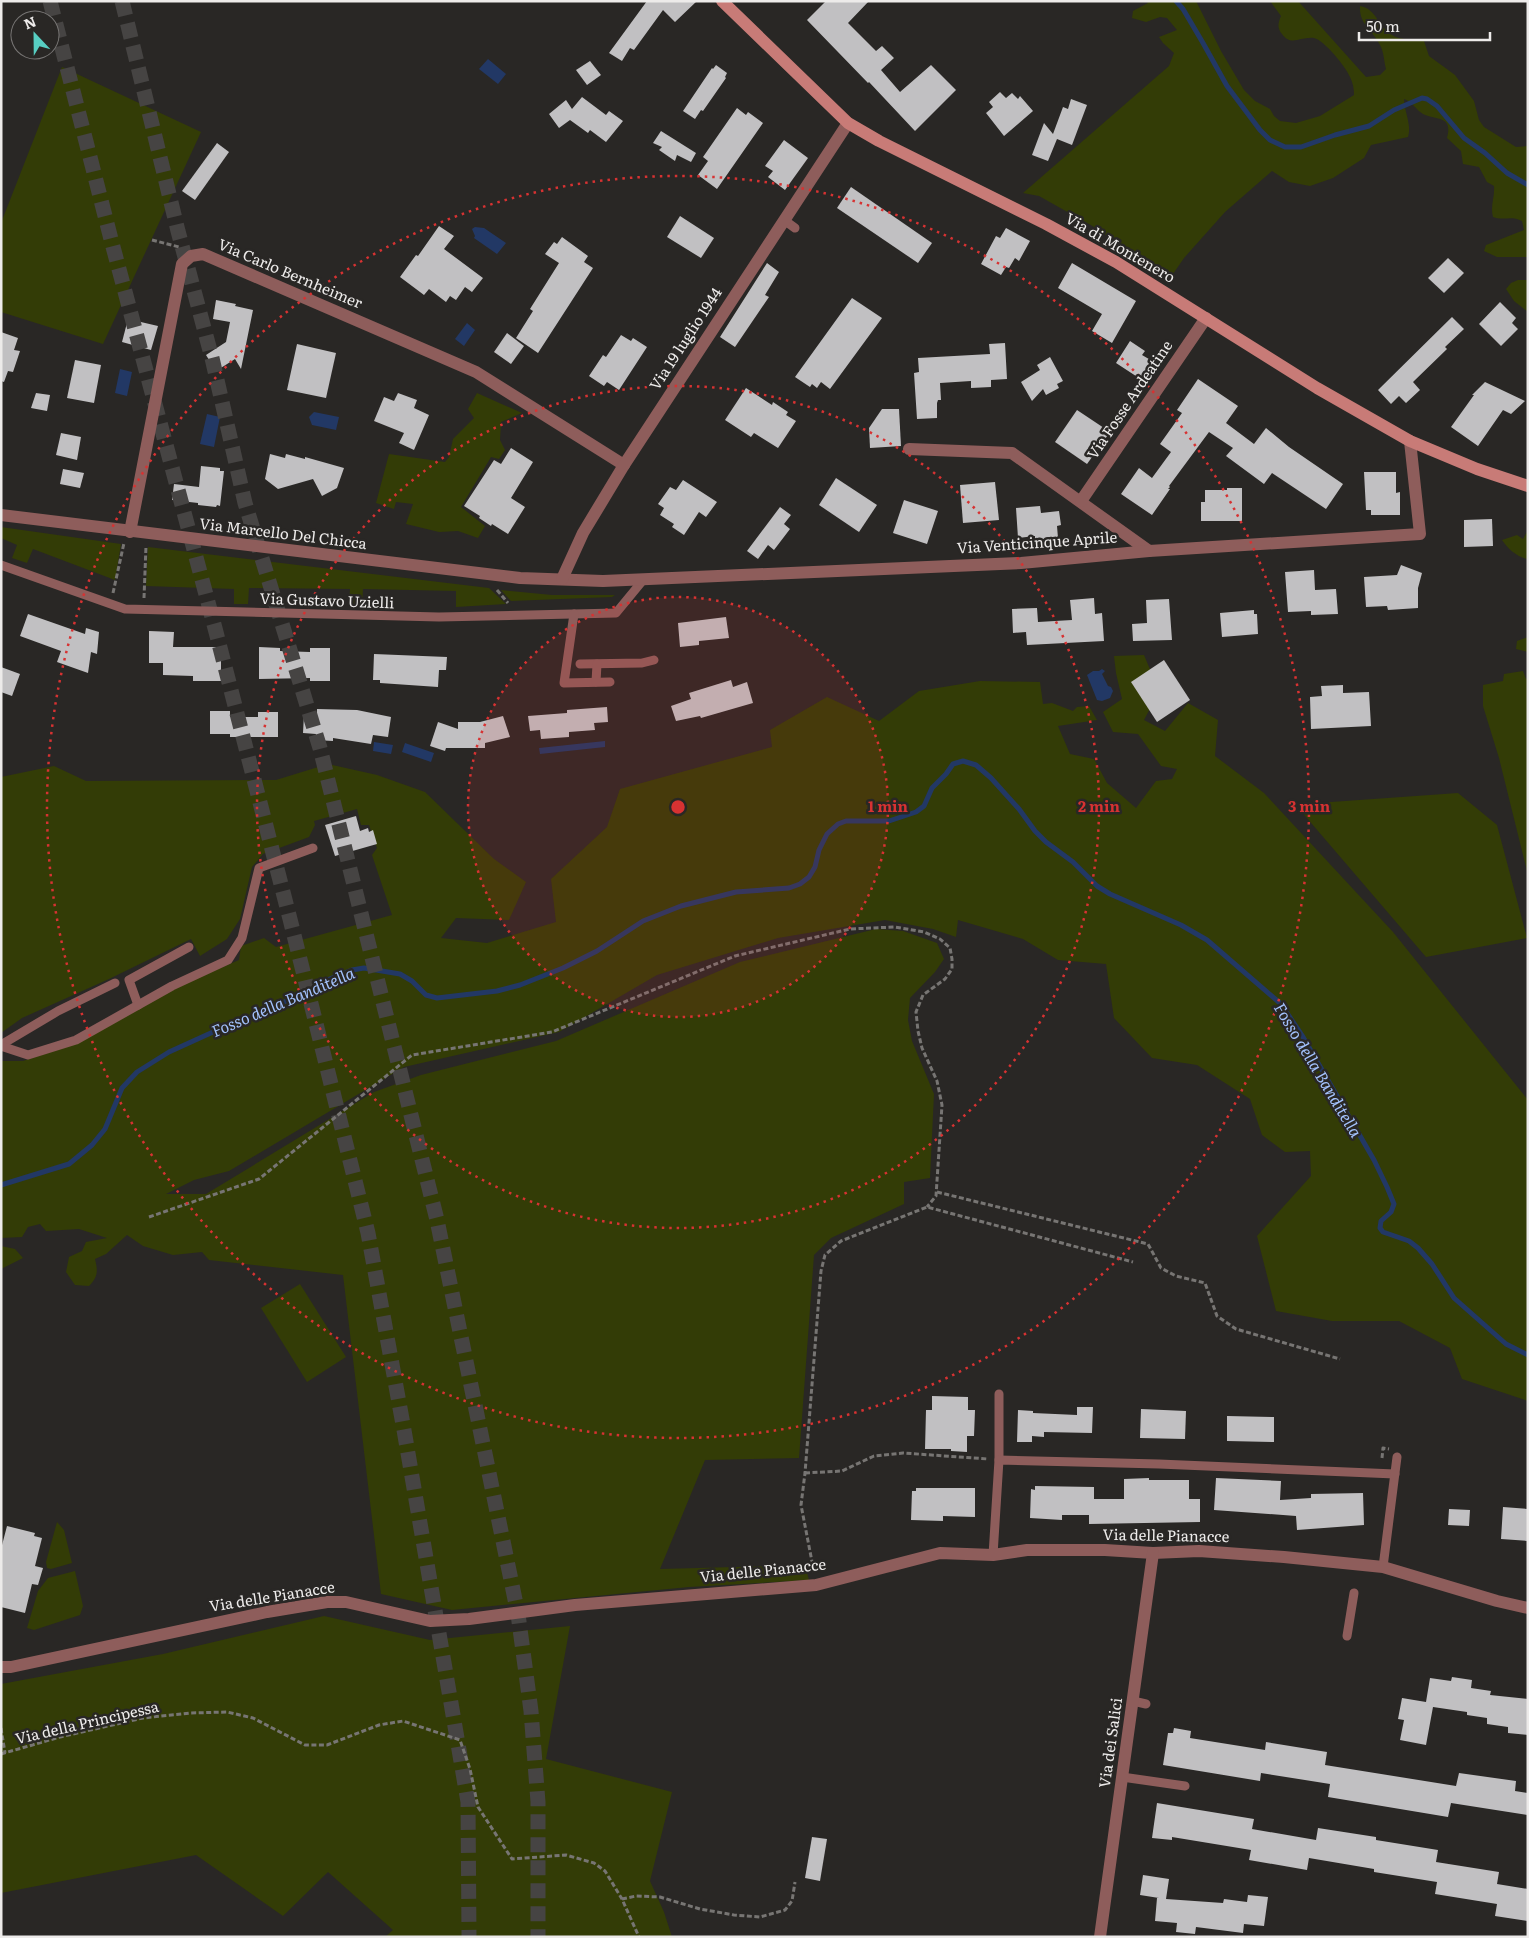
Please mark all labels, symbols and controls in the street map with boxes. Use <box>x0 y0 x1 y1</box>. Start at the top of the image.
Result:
north arrow <box>10 10 60 60</box>
text: N <box>21 10 39 33</box>
scale bar <box>1359 10 1490 42</box>
text: 50 m <box>1366 14 1400 37</box>
street label: Via di Montenero <box>1061 206 1180 288</box>
street label: Via Carlo Bernheimer <box>215 232 366 313</box>
street label: Via 19 luglio 1944 <box>643 282 727 394</box>
street label: Via Fosse Ardeatine <box>1080 335 1177 463</box>
street label: Via Marcello Del Chicca <box>198 511 369 554</box>
street label: Via Venticinque Aprile <box>956 524 1118 559</box>
street label: Via Gustavo Uzielli <box>259 586 395 613</box>
text: 1 min <box>868 794 909 817</box>
text: 2 min <box>1078 794 1121 817</box>
text: 3 min <box>1288 794 1331 817</box>
centre of rings <box>669 798 687 816</box>
water label: Fosso della Banditella <box>207 960 359 1042</box>
water label: Fosso della Banditella <box>1269 998 1369 1142</box>
street label: Via delle Pianacce <box>1102 1522 1230 1547</box>
street label: Via delle Pianacce <box>699 1551 827 1588</box>
street label: Via delle Pianacce <box>207 1574 336 1617</box>
street label: Via della Principessa <box>13 1694 162 1749</box>
street label: Via dei Salici <box>1092 1696 1127 1790</box>

